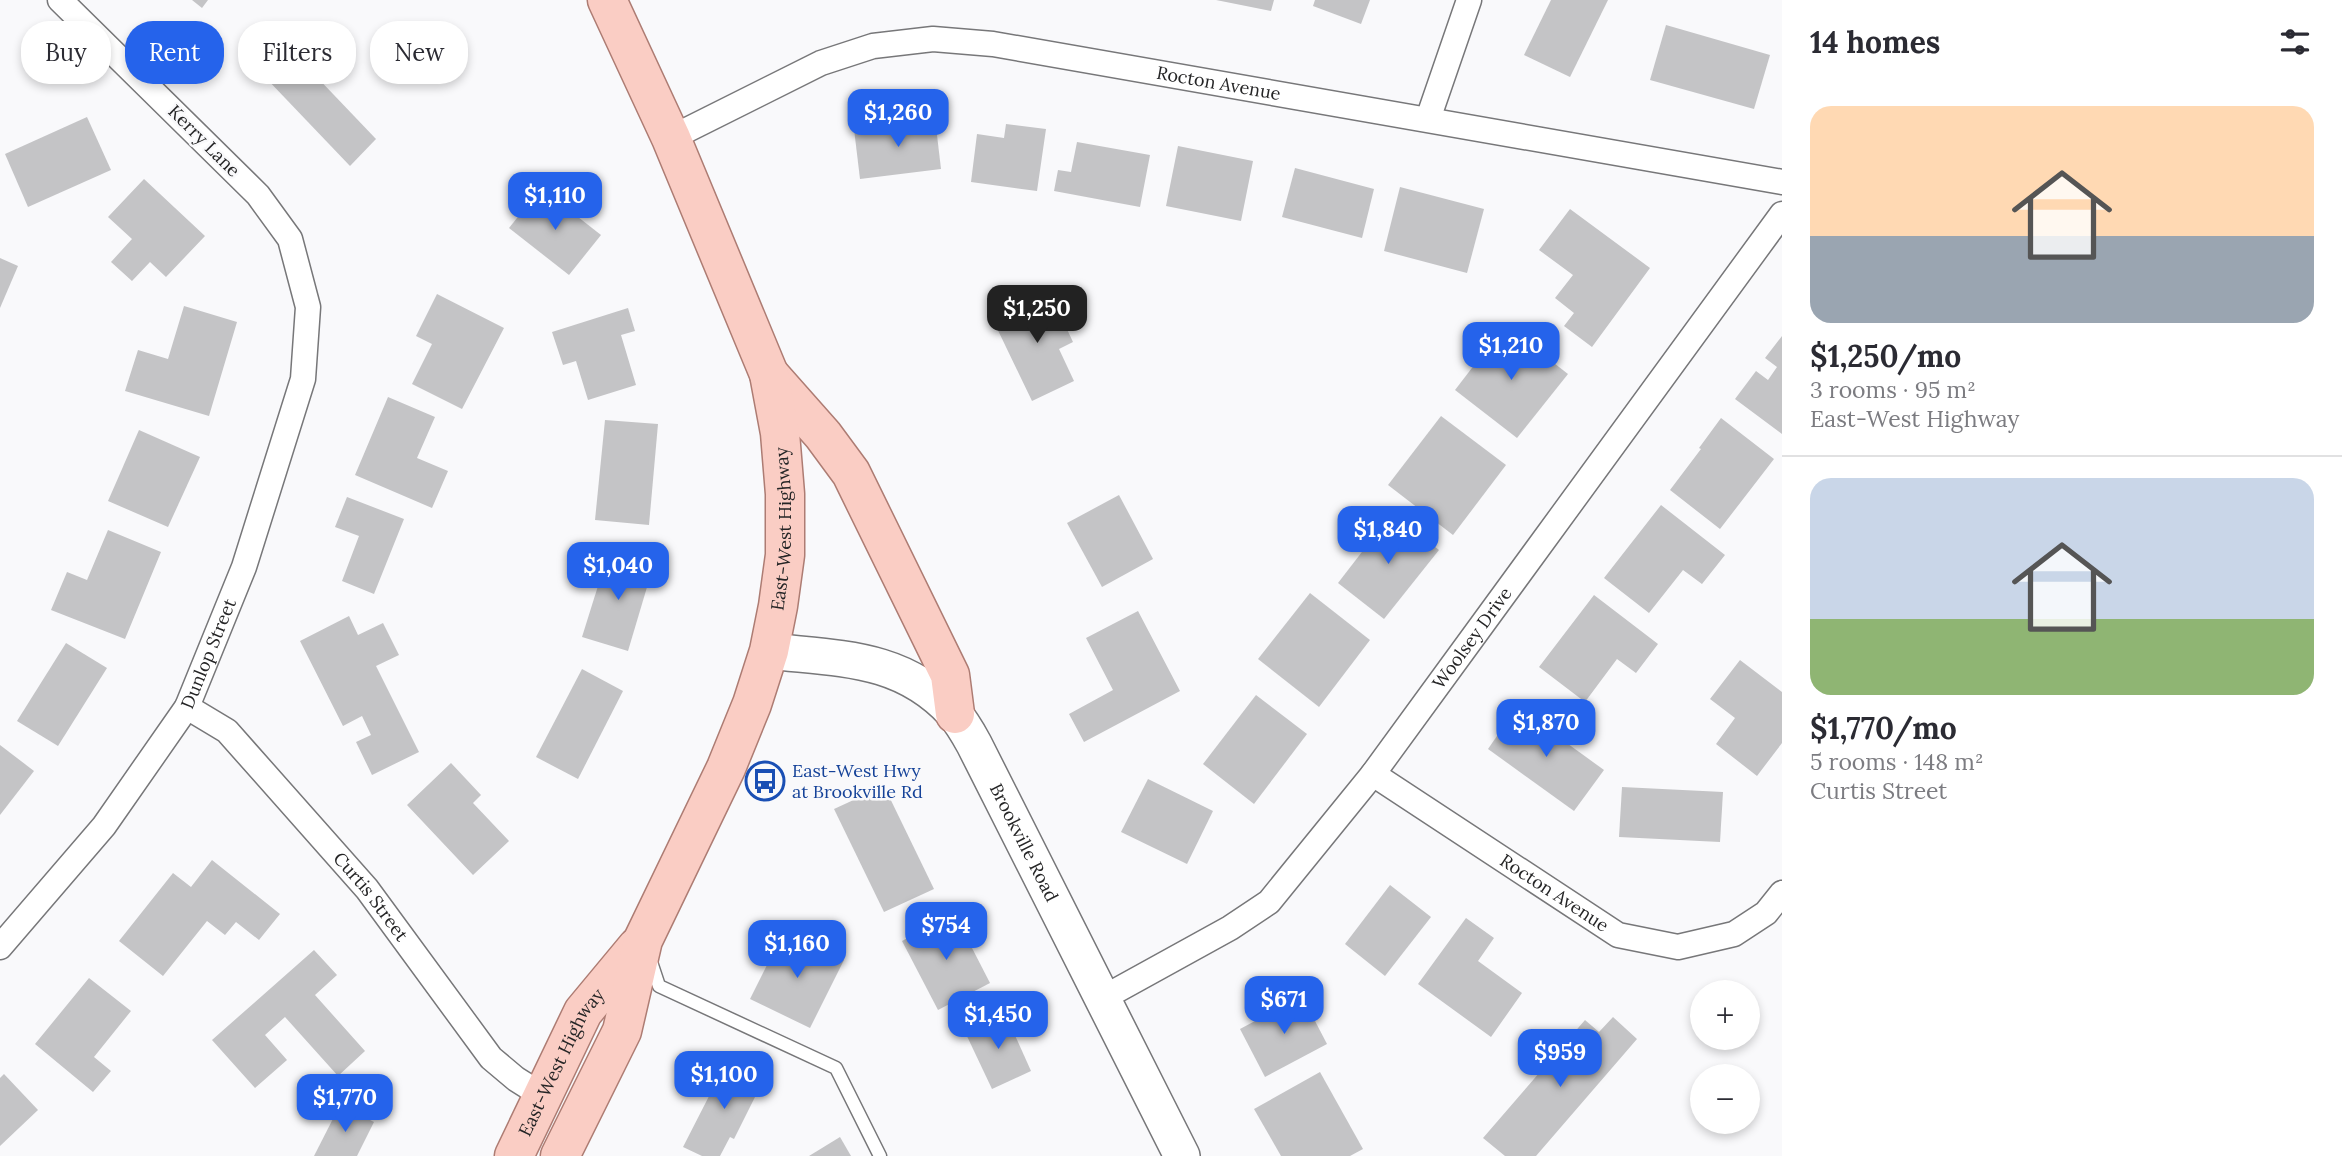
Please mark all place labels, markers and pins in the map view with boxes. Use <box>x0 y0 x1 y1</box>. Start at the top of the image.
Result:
pin: $1,260 <box>841 90 955 149</box>
pin: $1,110 <box>498 173 612 232</box>
pin: $1,250 <box>980 286 1094 345</box>
pin: $1,210 <box>1454 322 1568 382</box>
pin: $1,840 <box>1331 506 1445 566</box>
pin: $1,040 <box>561 542 675 602</box>
pin: $1,870 <box>1489 700 1603 759</box>
place label: East-West Hwy at Brookville Rd <box>792 759 923 803</box>
bus stop icon: East-West Hwy at Brookville Rd <box>744 760 786 802</box>
pin: $754 <box>905 902 987 962</box>
pin: $1,160 <box>740 920 854 980</box>
pin: $671 <box>1243 976 1325 1036</box>
pin: $1,450 <box>941 992 1055 1051</box>
pin: $959 <box>1519 1030 1601 1089</box>
pin: $1,100 <box>667 1052 781 1111</box>
pin: $1,770 <box>288 1074 402 1134</box>

